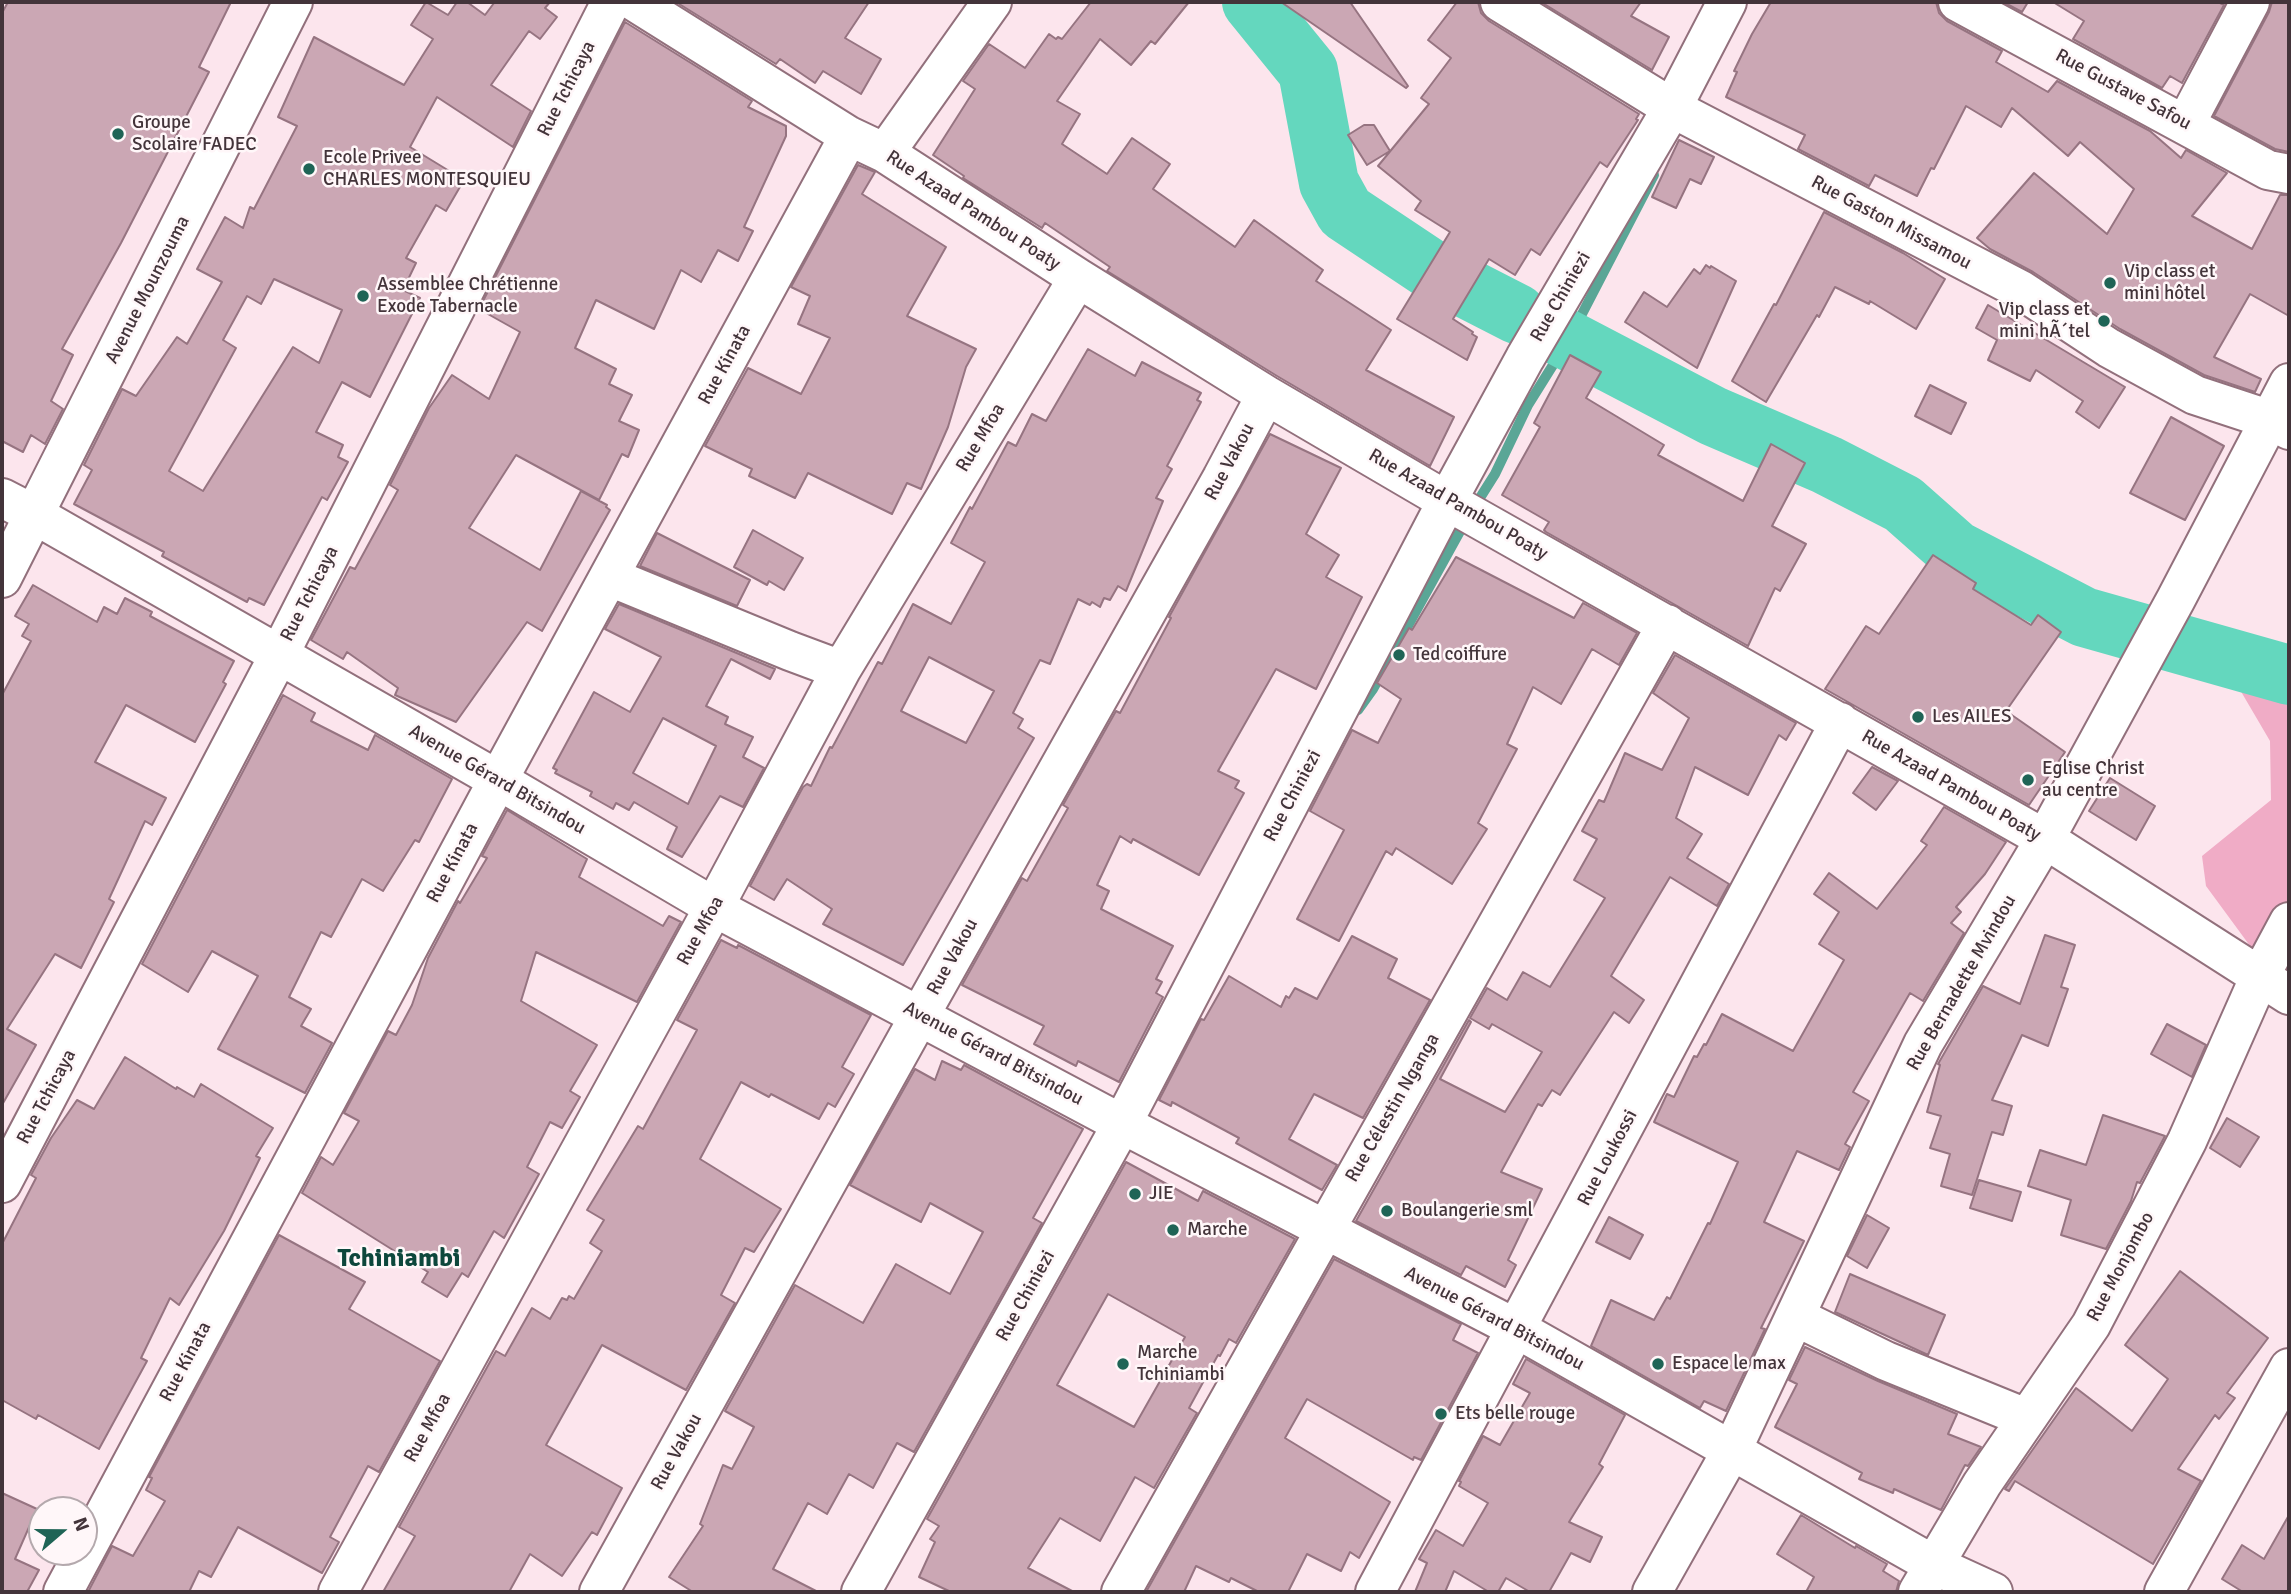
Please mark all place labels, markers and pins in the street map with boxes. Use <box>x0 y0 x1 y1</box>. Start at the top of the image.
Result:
place label: Groupe Scolaire FADEC <box>132 112 257 156</box>
marker: Groupe Scolaire FADEC <box>110 126 126 142</box>
place label: Ecole Privee CHARLES MONTESQUIEU <box>323 147 531 191</box>
marker: Ecole Privee CHARLES MONTESQUIEU <box>301 161 317 177</box>
place label: Vip class et mini hôtel <box>2124 261 2215 305</box>
place label: Assemblee Chrétienne Exode Tabernacle <box>377 274 558 318</box>
marker: Vip class et mini hôtel <box>2102 275 2118 291</box>
marker: Assemblee Chrétienne Exode Tabernacle <box>355 288 371 304</box>
place label: Vip class et mini hÃ´tel <box>1999 299 2090 343</box>
marker: Vip class et mini hÃ´tel <box>2096 313 2112 329</box>
place label: Ted coiffure <box>1413 644 1507 666</box>
marker: Ted coiffure <box>1391 647 1407 663</box>
place label: Les AILES <box>1932 706 2012 728</box>
marker: Les AILES <box>1910 709 1926 725</box>
place label: Eglise Christ au centre <box>2042 758 2144 802</box>
marker: Eglise Christ au centre <box>2020 772 2036 788</box>
place label: JIE <box>1149 1183 1174 1205</box>
marker: JIE <box>1127 1186 1143 1202</box>
place label: Boulangerie sml <box>1401 1200 1533 1222</box>
marker: Boulangerie sml <box>1379 1203 1395 1219</box>
place label: Marche <box>1187 1219 1247 1241</box>
marker: Marche <box>1165 1222 1181 1238</box>
place label: Marche Tchiniambi <box>1137 1342 1225 1386</box>
place label: Espace le max <box>1672 1353 1786 1375</box>
marker: Marche Tchiniambi <box>1115 1356 1131 1372</box>
marker: Espace le max <box>1650 1356 1666 1372</box>
place label: Ets belle rouge <box>1455 1403 1575 1425</box>
marker: Ets belle rouge <box>1433 1406 1449 1422</box>

